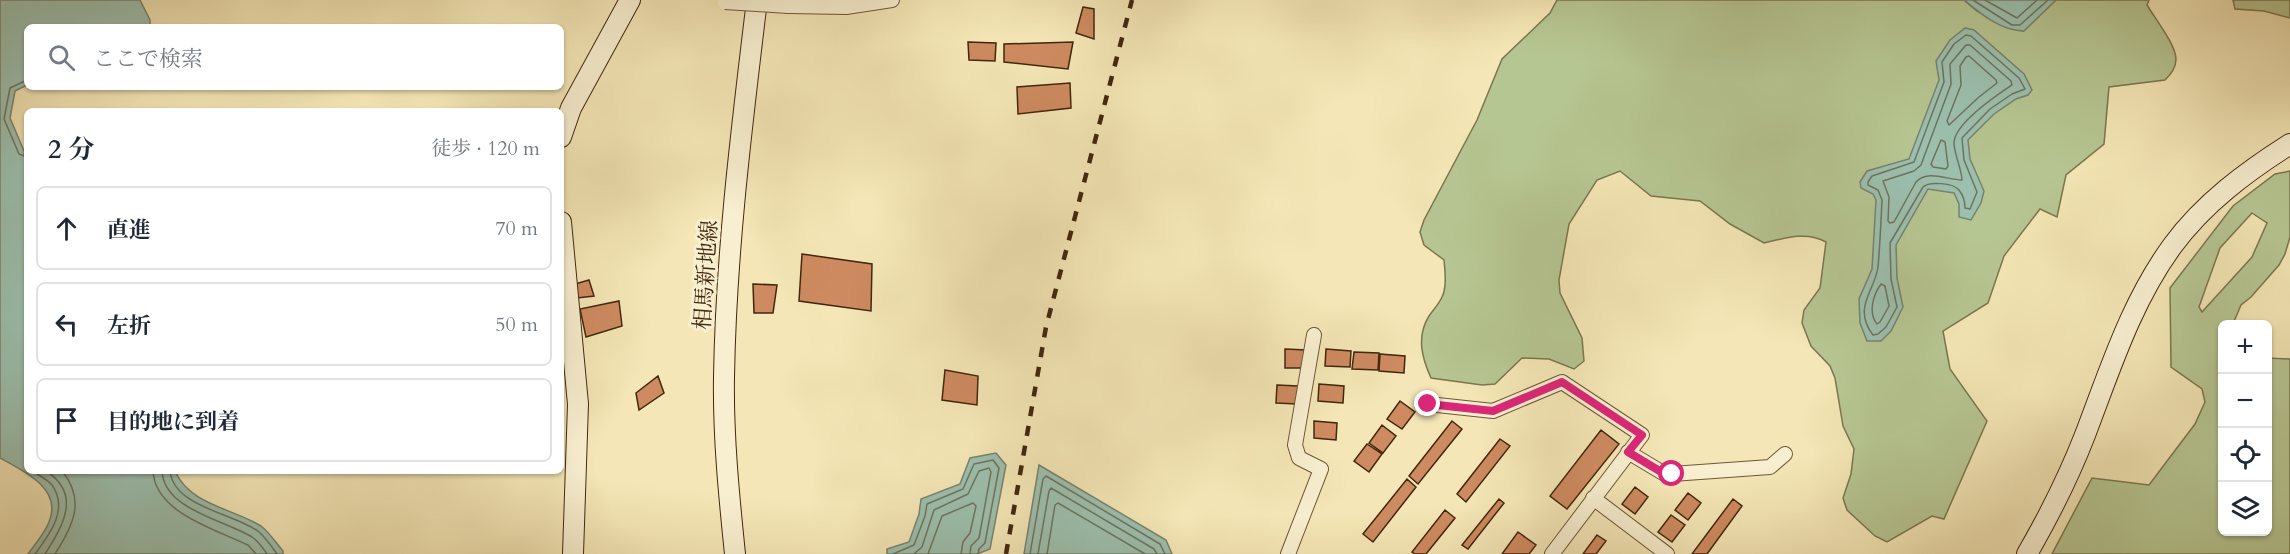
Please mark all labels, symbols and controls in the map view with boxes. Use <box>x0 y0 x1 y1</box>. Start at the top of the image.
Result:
search box <box>24 24 564 90</box>
icon: search <box>45 41 78 74</box>
text: ここで検索 <box>93 44 203 74</box>
text: 2 分 <box>48 132 94 167</box>
text: 徒歩 · 120 m <box>431 135 540 162</box>
icon: ahead <box>50 212 83 245</box>
text: 直進 <box>107 215 151 245</box>
text: 70 m <box>495 215 538 242</box>
street label: 相馬新地線 <box>687 219 725 331</box>
icon: left <box>50 308 83 341</box>
text: 左折 <box>107 311 151 341</box>
text: 50 m <box>495 311 538 338</box>
map controls <box>2218 320 2272 536</box>
button: + <box>2218 320 2272 374</box>
button: − <box>2218 374 2272 428</box>
route end <box>1414 390 1440 416</box>
icon: arrive <box>50 404 83 437</box>
text: 目的地に到着 <box>107 407 239 437</box>
button: locate <box>2218 428 2272 482</box>
route start <box>1658 460 1684 486</box>
button: layers <box>2218 482 2272 536</box>

